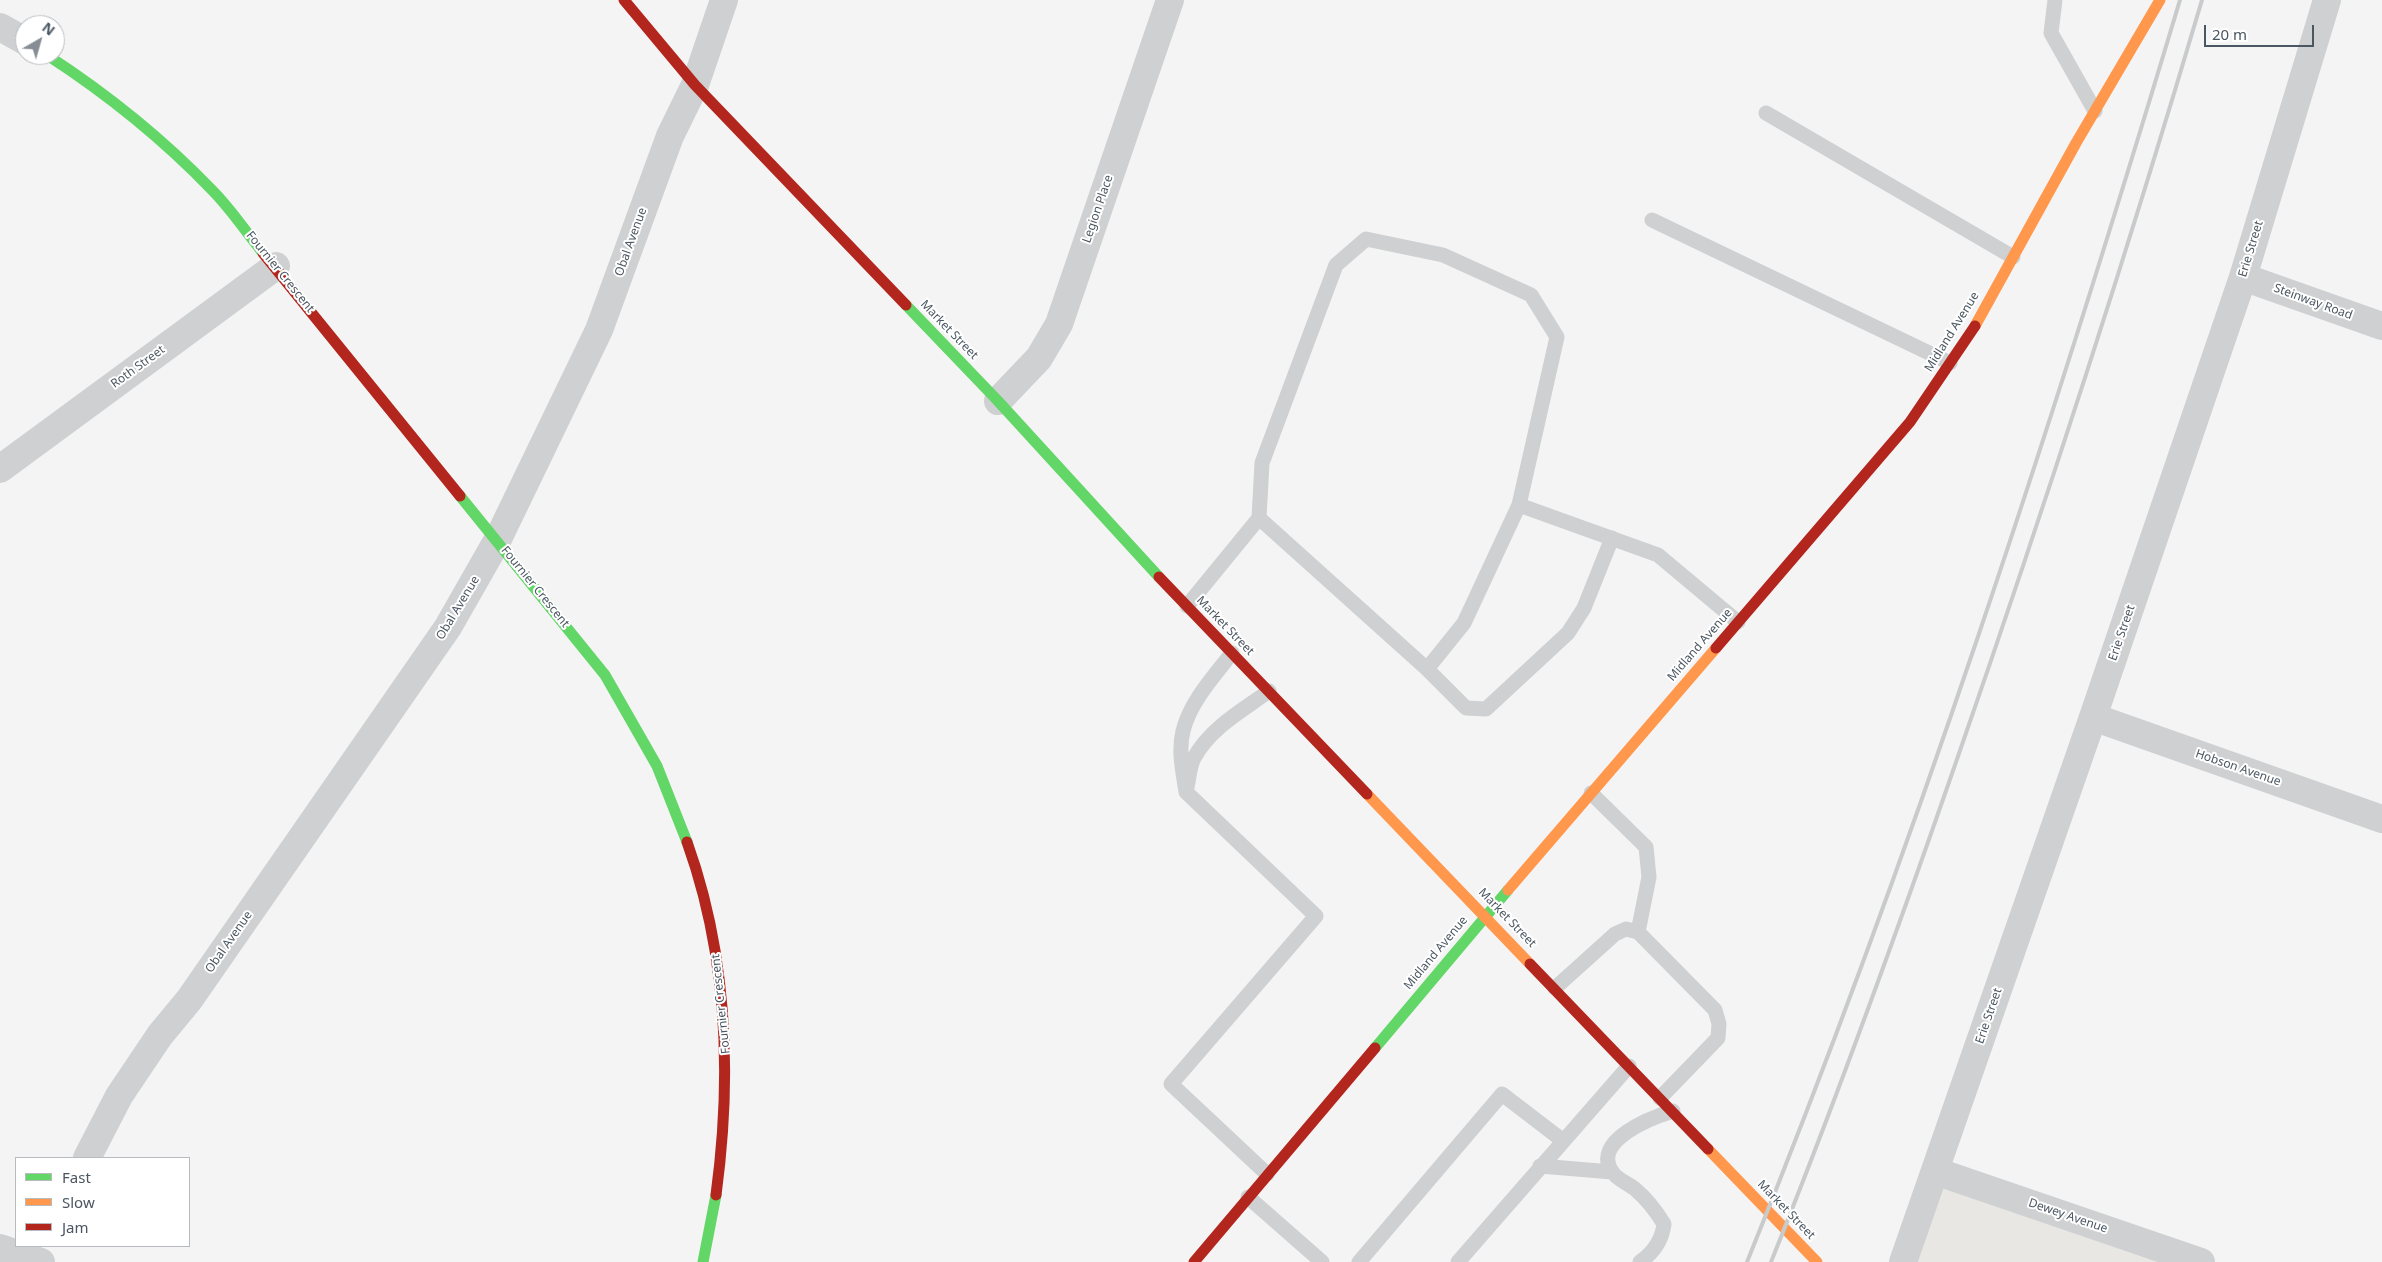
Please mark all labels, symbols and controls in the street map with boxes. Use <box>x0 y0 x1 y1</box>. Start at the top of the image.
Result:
north arrow <box>15 15 65 65</box>
scale bar <box>2207 15 2317 47</box>
text: N <box>39 18 59 40</box>
text: 20 m <box>2212 24 2247 44</box>
street label: Legion Place <box>1080 173 1116 245</box>
street label: Obal Avenue <box>612 206 650 278</box>
street label: Erie Street <box>2236 219 2266 279</box>
street label: Fournier Crescent <box>243 228 317 316</box>
street label: Steinway Road <box>2272 281 2354 323</box>
street label: Midland Avenue <box>1922 289 1982 375</box>
street label: Market Street <box>917 297 981 363</box>
street label: Roth Street <box>108 343 168 391</box>
street label: Fournier Crescent <box>498 543 572 631</box>
street label: Obal Avenue <box>433 574 483 642</box>
street label: Market Street <box>1193 593 1257 659</box>
street label: Erie Street <box>2106 603 2138 663</box>
street label: Midland Avenue <box>1665 606 1735 684</box>
street label: Hobson Avenue <box>2193 747 2283 789</box>
street label: Market Street <box>1475 885 1539 951</box>
street label: Obal Avenue <box>203 908 255 976</box>
street label: Midland Avenue <box>1401 913 1471 993</box>
street label: Fournier Crescent <box>709 953 733 1055</box>
street label: Erie Street <box>1973 986 2005 1046</box>
legend <box>15 1157 190 1247</box>
text: Fast <box>62 1167 91 1187</box>
street label: Market Street <box>1754 1177 1818 1243</box>
text: Slow <box>62 1192 95 1212</box>
street label: Dewey Avenue <box>2027 1196 2109 1236</box>
text: Jam <box>62 1217 89 1237</box>

